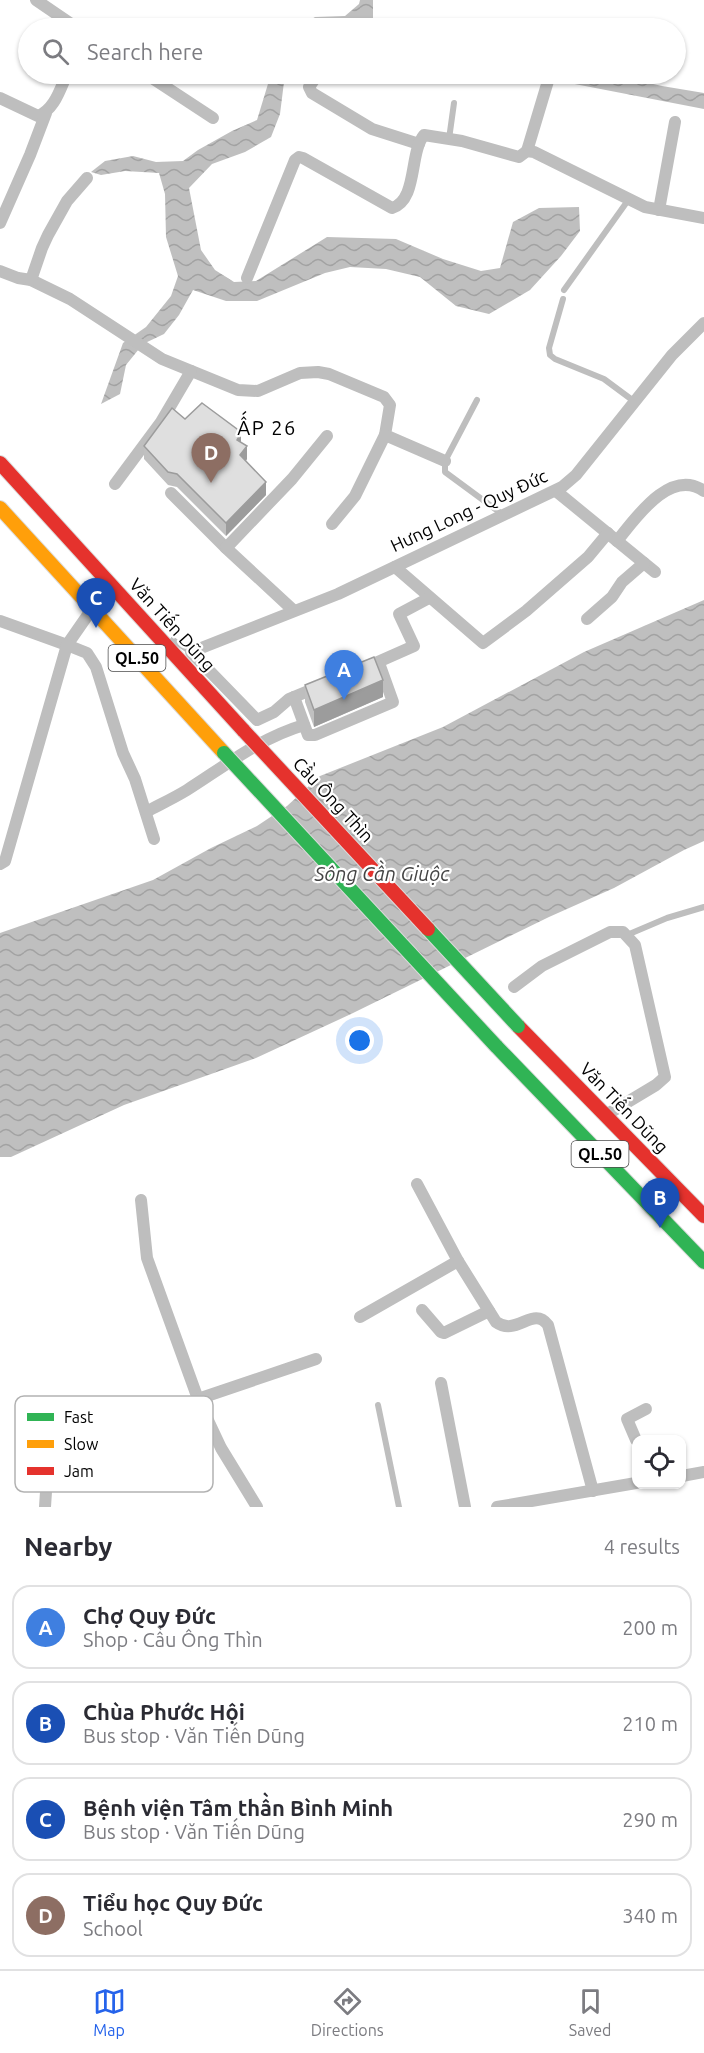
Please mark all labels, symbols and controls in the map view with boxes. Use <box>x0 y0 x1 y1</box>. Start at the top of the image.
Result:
search box <box>18 18 686 84</box>
icon: search <box>39 35 72 68</box>
text: Search here <box>87 39 203 64</box>
district label: ẤP 26 <box>237 410 297 439</box>
pin: D <box>192 434 230 483</box>
street label: Hưng Long - Quy Đức <box>387 465 551 556</box>
street label: Văn Tiến Dũng <box>126 572 221 675</box>
pin: C <box>76 578 116 628</box>
road number: QL.50 <box>108 645 166 671</box>
pin: A <box>324 650 364 700</box>
street label: Cầu Ông Thìn <box>289 751 380 846</box>
water label: Sông Cần Giuộc <box>313 859 450 885</box>
your location <box>345 1026 374 1055</box>
street label: Văn Tiến Dũng <box>577 1056 674 1157</box>
road number: QL.50 <box>572 1141 628 1167</box>
pin: B <box>640 1178 680 1228</box>
legend <box>15 1396 213 1492</box>
text: Fast <box>64 1408 94 1426</box>
text: Slow <box>64 1435 99 1453</box>
map controls <box>632 1435 686 1489</box>
button: locate <box>632 1435 686 1489</box>
text: Jam <box>64 1462 94 1480</box>
text: Nearby <box>24 1532 112 1561</box>
text: 4 results <box>604 1535 680 1558</box>
text: Chợ Quy Đức <box>83 1603 216 1628</box>
text: A <box>38 1616 53 1639</box>
text: 200 m <box>622 1616 678 1639</box>
text: Shop · Cầu Ông Thìn <box>83 1628 263 1651</box>
text: Chùa Phước Hội <box>83 1699 245 1724</box>
text: B <box>39 1712 52 1735</box>
text: 210 m <box>622 1712 678 1735</box>
text: Bus stop · Văn Tiến Dũng <box>83 1724 305 1747</box>
text: Bệnh viện Tâm thần Bình Minh <box>83 1795 393 1820</box>
text: C <box>39 1808 52 1831</box>
text: 290 m <box>622 1808 678 1831</box>
text: Bus stop · Văn Tiến Dũng <box>83 1820 305 1843</box>
text: Tiểu học Quy Đức <box>83 1890 263 1915</box>
text: D <box>38 1904 53 1927</box>
text: 340 m <box>622 1904 678 1927</box>
text: School <box>83 1917 143 1940</box>
tab: Map <box>93 1985 126 2039</box>
tab: Directions <box>311 1985 384 2039</box>
tab: Saved <box>569 1985 611 2039</box>

